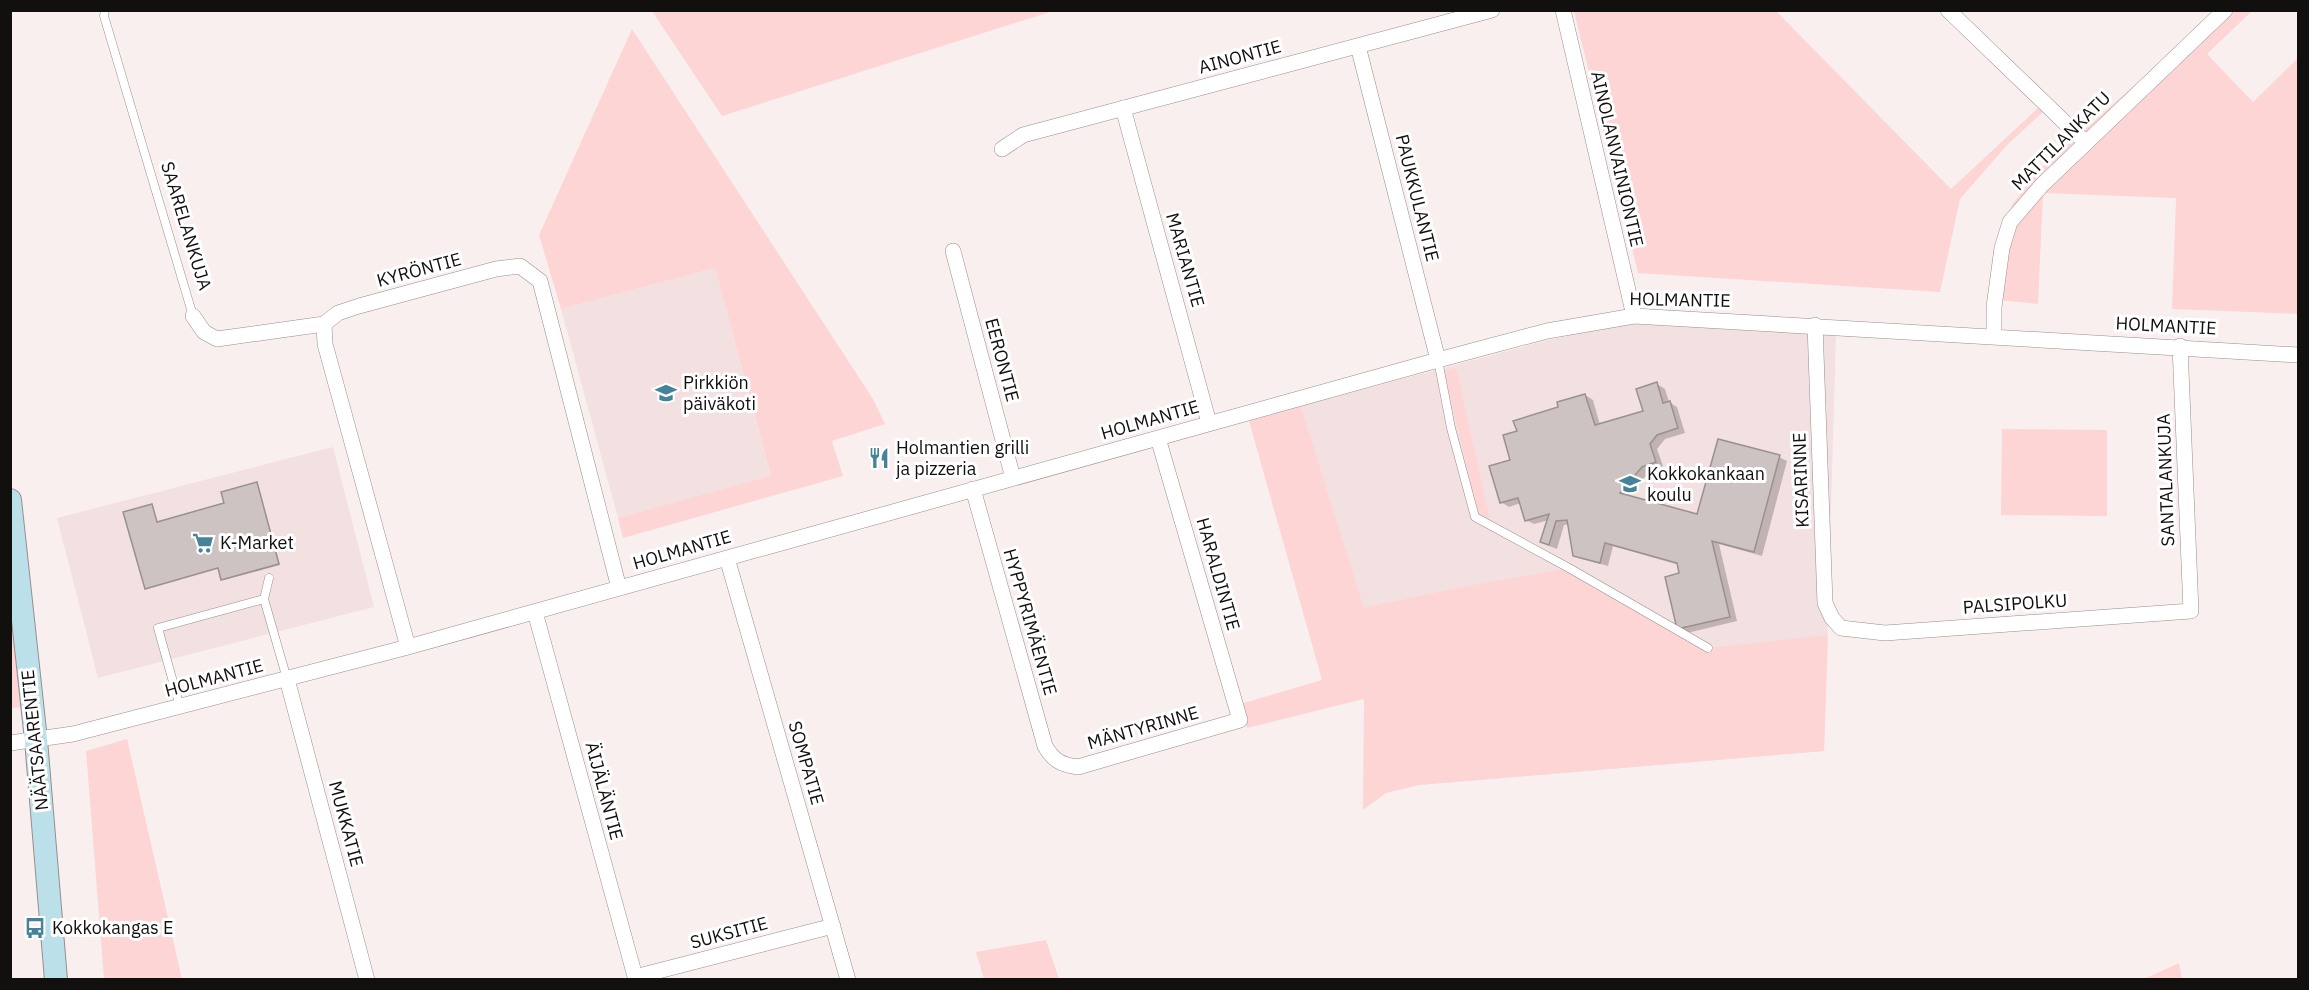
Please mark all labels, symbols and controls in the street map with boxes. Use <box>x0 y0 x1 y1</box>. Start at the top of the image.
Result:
street label: AINONTIE <box>1196 34 1284 79</box>
street label: AINOLANVAINIONTIE <box>1586 69 1649 249</box>
street label: MATTILANKATU <box>2006 86 2115 195</box>
street label: PAUKKULANTIE <box>1391 132 1444 264</box>
street label: SAARELANKUJA <box>156 159 217 293</box>
street label: MARIANTIE <box>1161 210 1210 310</box>
street label: KYRÖNTIE <box>374 247 464 292</box>
street label: HOLMANTIE <box>1629 287 1731 312</box>
street label: HOLMANTIE <box>2115 311 2217 340</box>
street label: EERONTIE <box>980 316 1025 404</box>
place label: Pirkkiön päiväkoti <box>683 371 756 415</box>
school or university icon: Pirkkiön päiväkoti <box>654 381 678 405</box>
street label: HOLMANTIE <box>1098 395 1202 445</box>
street label: SANTALANKUJA <box>2152 413 2179 547</box>
street label: KISARINNE <box>1787 432 1814 528</box>
place label: Holmantien grilli ja pizzeria <box>896 436 1029 480</box>
restaurant icon: Holmantien grilli ja pizzeria <box>867 446 891 470</box>
place label: Kokkokankaan koulu <box>1647 462 1765 506</box>
school or university icon: Kokkokankaan koulu <box>1618 472 1642 496</box>
street label: HARALDINTIE <box>1191 515 1246 633</box>
street label: HOLMANTIE <box>630 525 734 575</box>
supermarket icon: K-Market <box>191 531 215 555</box>
place label: K-Market <box>220 531 294 554</box>
street label: HYPPYRIMÄENTIE <box>998 546 1062 698</box>
street label: PALSIPOLKU <box>1962 588 2068 619</box>
street label: HOLMANTIE <box>162 653 266 702</box>
street label: NÄÄTSAARENTIE <box>16 669 53 812</box>
street label: MÄNTYRINNE <box>1085 701 1201 754</box>
street label: SOMPATIE <box>784 718 829 807</box>
street label: ÄIJÄLÄNTIE <box>580 739 629 843</box>
street label: MUKKATIE <box>324 778 369 869</box>
street label: SUKSITIE <box>688 911 770 954</box>
bus stop icon: Kokkokangas E <box>23 916 47 940</box>
place label: Kokkokangas E <box>52 916 174 939</box>

